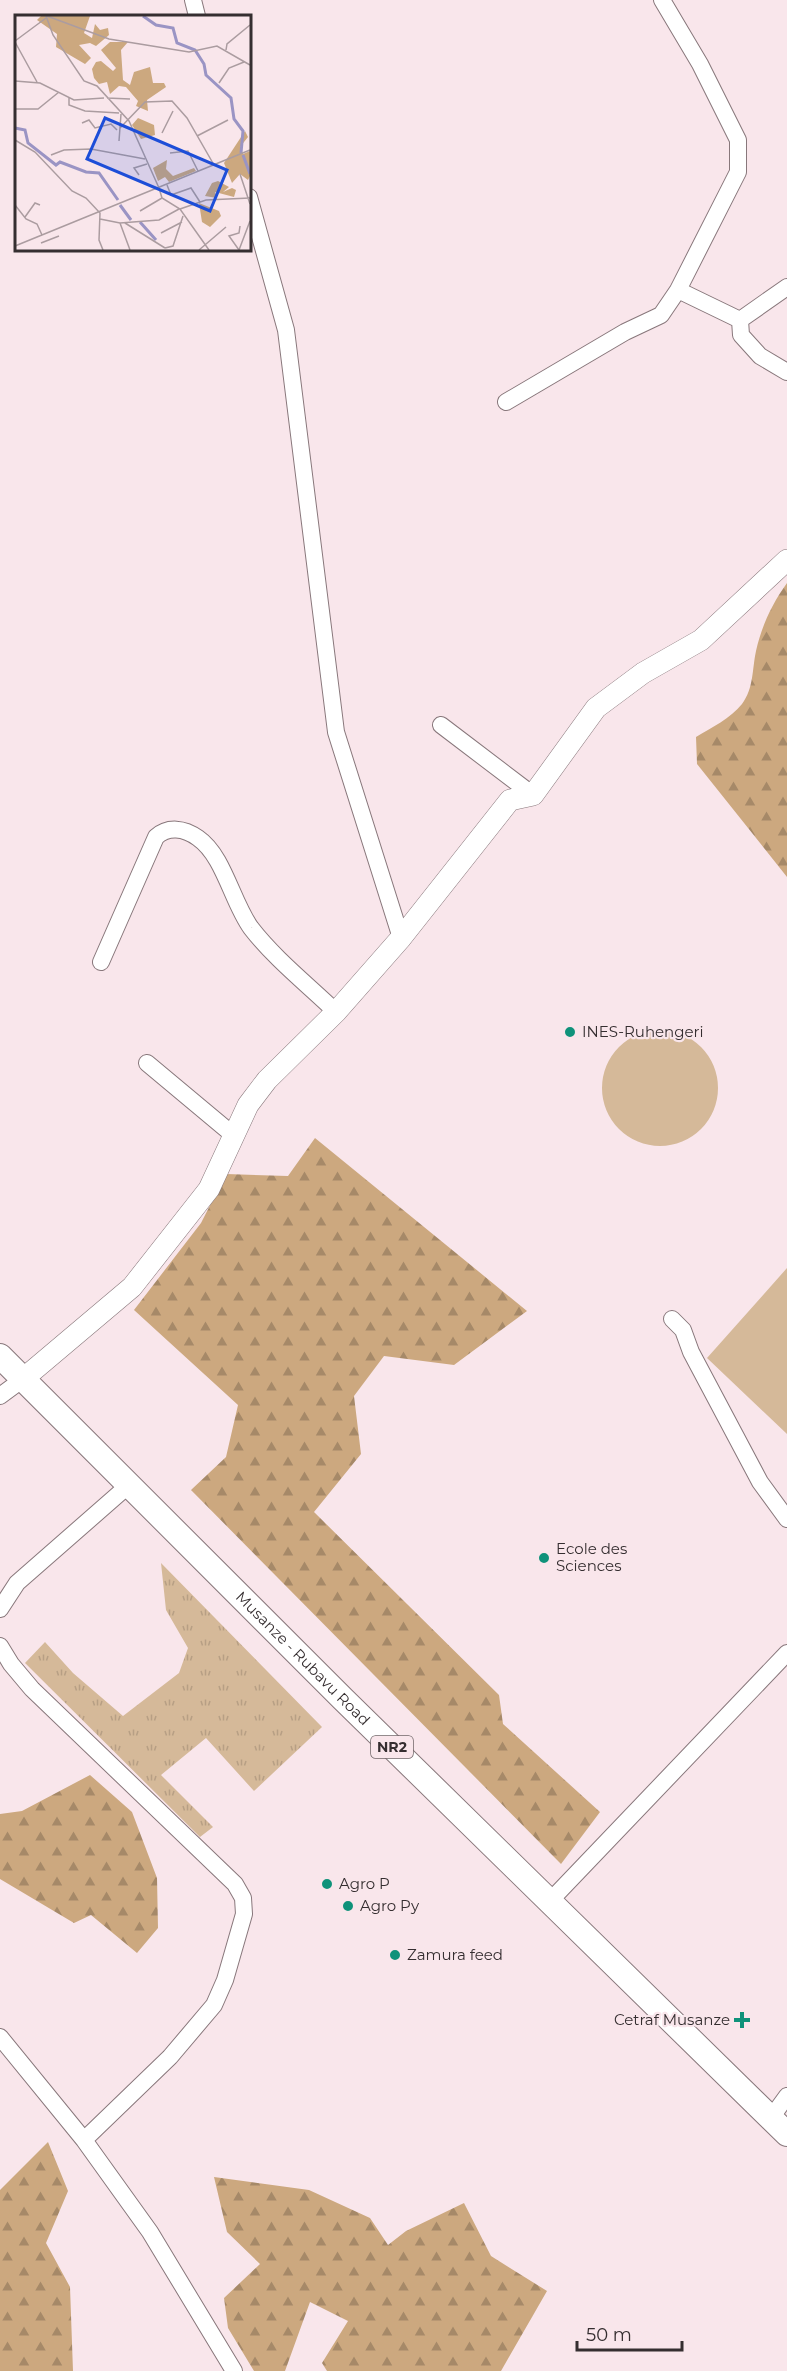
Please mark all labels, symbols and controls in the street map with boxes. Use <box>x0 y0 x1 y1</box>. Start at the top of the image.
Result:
inset map <box>15 15 250 250</box>
place label: INES-Ruhengeri <box>582 1022 704 1041</box>
marker: INES-Ruhengeri <box>563 1025 577 1039</box>
place label: Ecole des Sciences <box>556 1539 627 1575</box>
marker: Ecole des Sciences <box>537 1551 551 1565</box>
street label: Musanze - Rubavu Road <box>232 1587 374 1729</box>
road number: NR2 <box>371 1736 413 1758</box>
place label: Agro P <box>339 1874 390 1893</box>
marker: Agro P <box>320 1877 334 1891</box>
place label: Agro Py <box>360 1896 420 1915</box>
marker: Agro Py <box>341 1899 355 1913</box>
place label: Zamura feed <box>407 1945 503 1964</box>
marker: Zamura feed <box>388 1948 402 1962</box>
place label: Cetraf Musanze <box>614 2010 730 2029</box>
marker: Cetraf Musanze <box>735 2013 749 2027</box>
scale bar <box>577 2314 682 2352</box>
text: 50 m <box>586 2324 632 2346</box>

